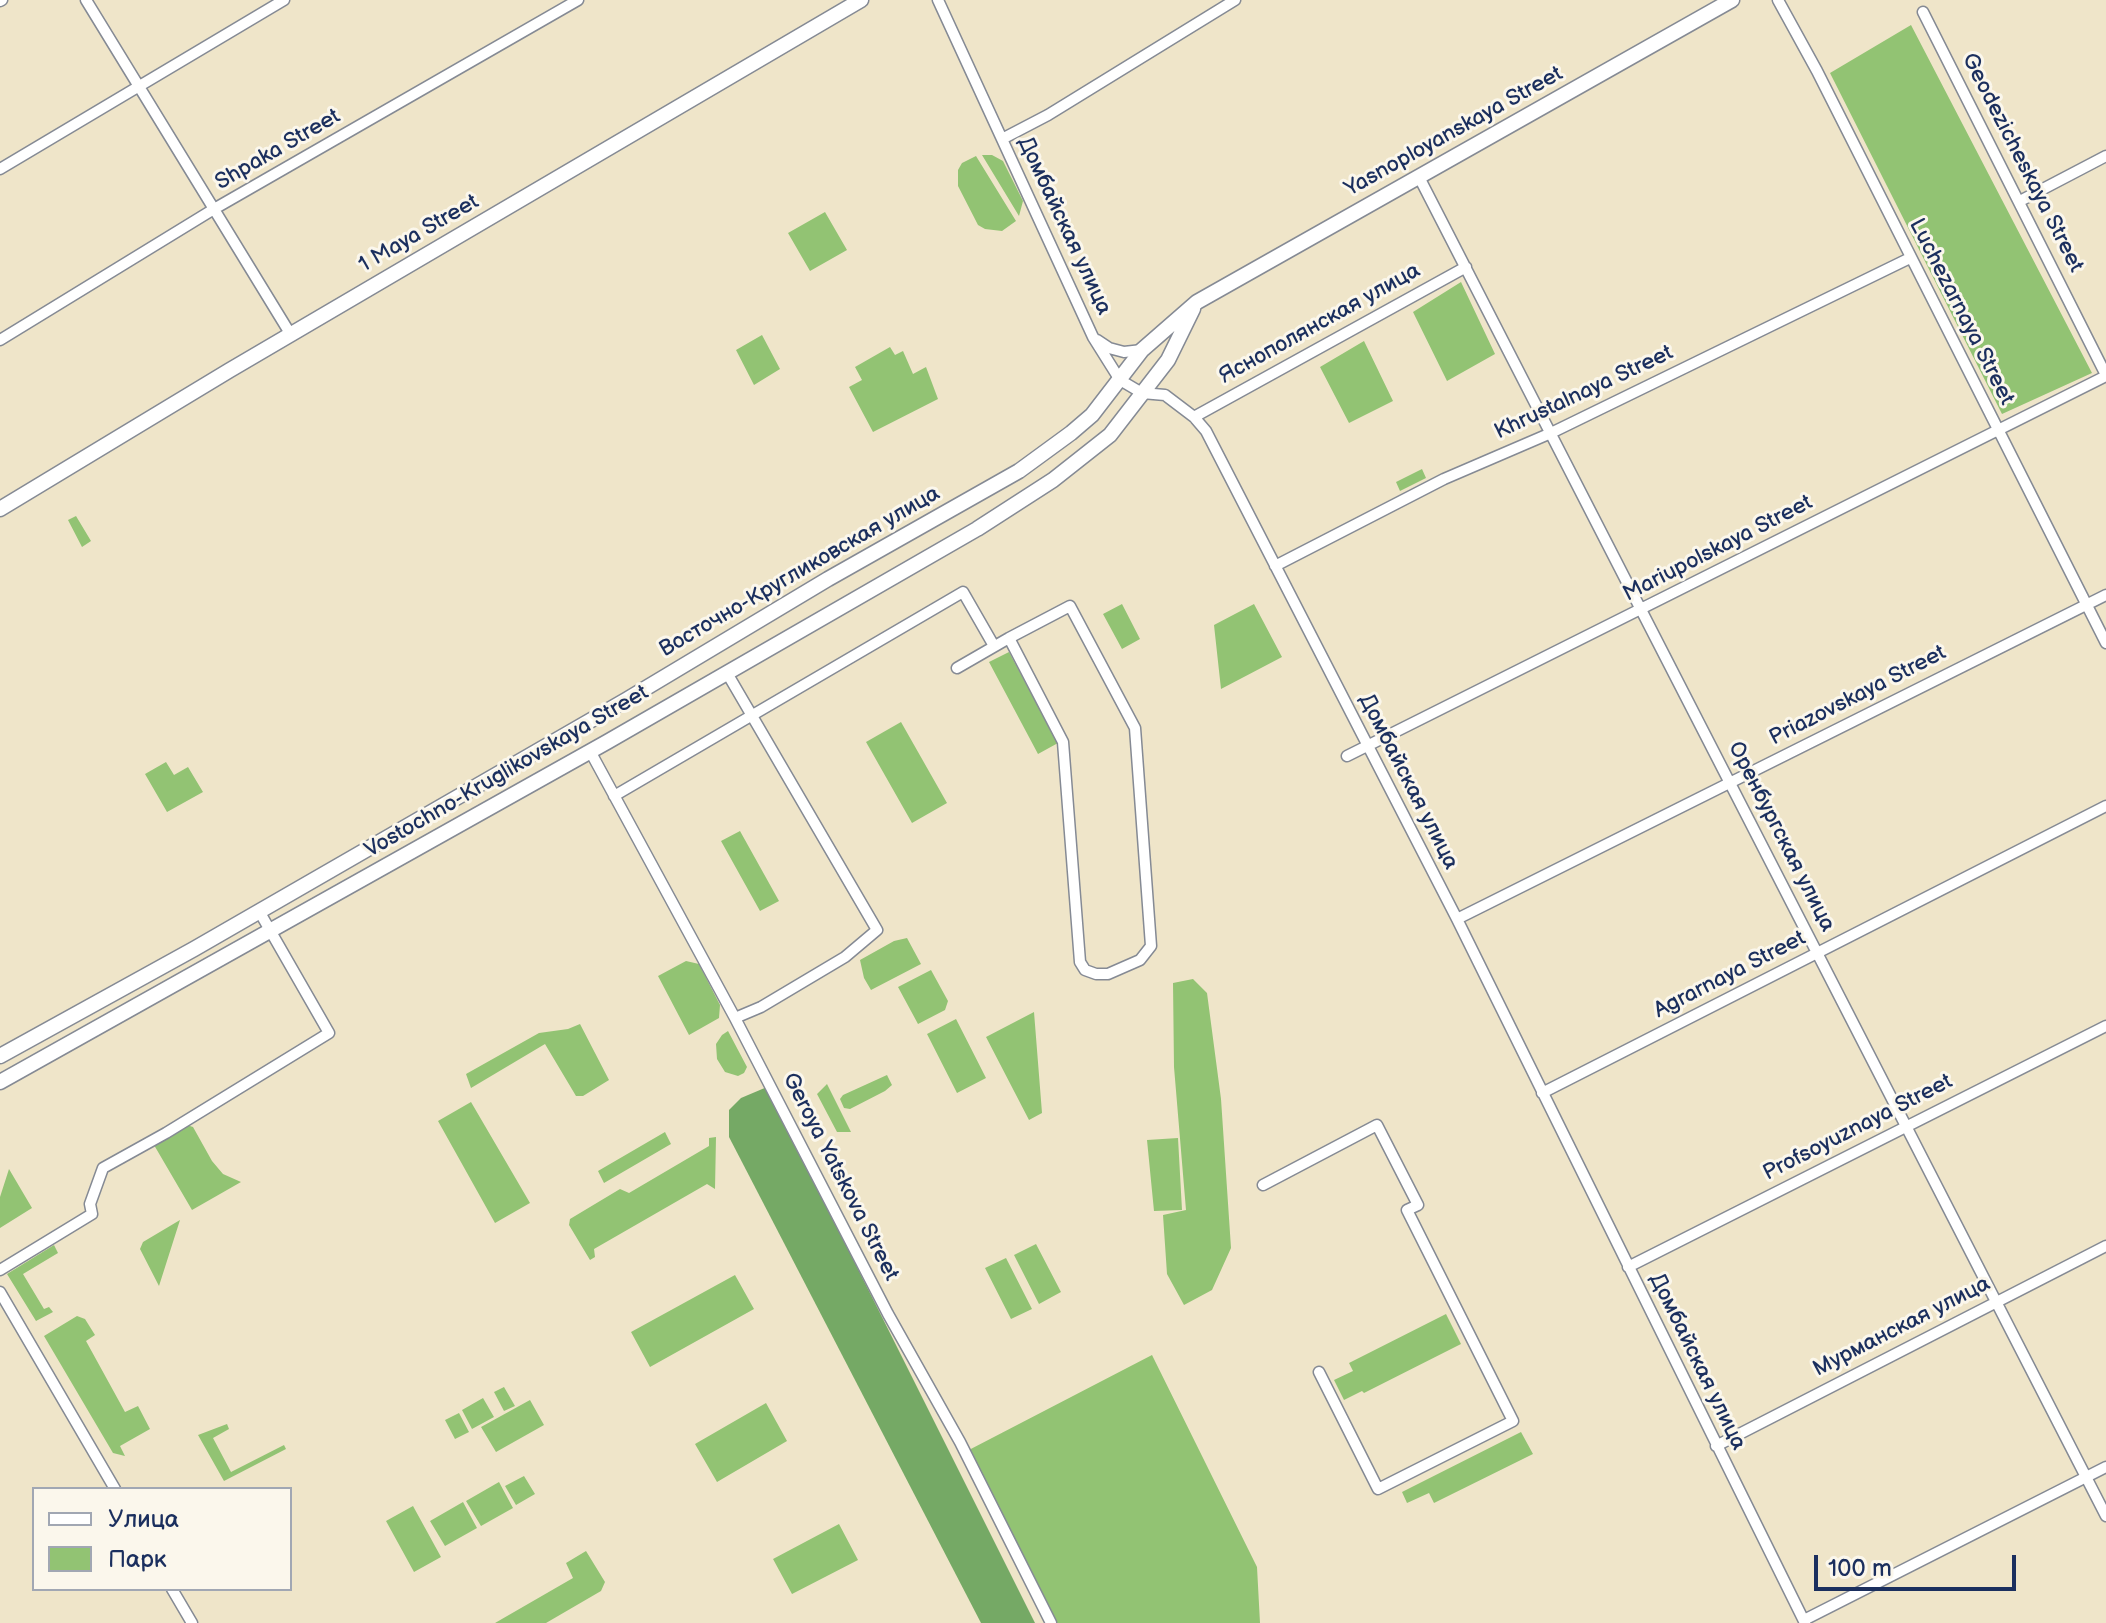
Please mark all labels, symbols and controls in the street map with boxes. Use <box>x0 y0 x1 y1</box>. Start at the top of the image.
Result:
street label: Geodezicheskaya Street <box>1955 49 2089 277</box>
street label: Yasnoployanskaya Street <box>1340 61 1568 203</box>
street label: Shpaka Street <box>211 104 345 196</box>
street label: Домбайская улица <box>1011 133 1117 319</box>
street label: 1 Maya Street <box>354 189 484 279</box>
street label: Luchezarnaya Street <box>1903 214 2019 410</box>
street label: Яснополянская улица <box>1215 258 1425 390</box>
street label: Khrustalnaya Street <box>1491 340 1677 446</box>
street label: Восточно-Кругликовская улица <box>655 481 945 663</box>
street label: Mariupolskaya Street <box>1619 490 1817 608</box>
street label: Priazovskaya Street <box>1765 640 1951 752</box>
street label: Vostochno-Kruglikovskaya Street <box>361 680 653 864</box>
street label: Домбайская улица <box>1352 690 1464 874</box>
street label: Оренбургская улица <box>1722 738 1840 936</box>
street label: Agrarnaya Street <box>1650 925 1810 1025</box>
street label: Geroya Yatskova Street <box>776 1069 904 1285</box>
street label: Profsoyuznaya Street <box>1759 1069 1957 1187</box>
street label: Домбайская улица <box>1643 1269 1751 1455</box>
street label: Мурманская улица <box>1809 1271 1995 1383</box>
legend <box>32 1487 292 1591</box>
text: Улица <box>108 1505 179 1534</box>
scale bar <box>1818 1539 2020 1589</box>
text: Парк <box>108 1545 166 1574</box>
text: 100 m <box>1828 1554 1892 1583</box>

